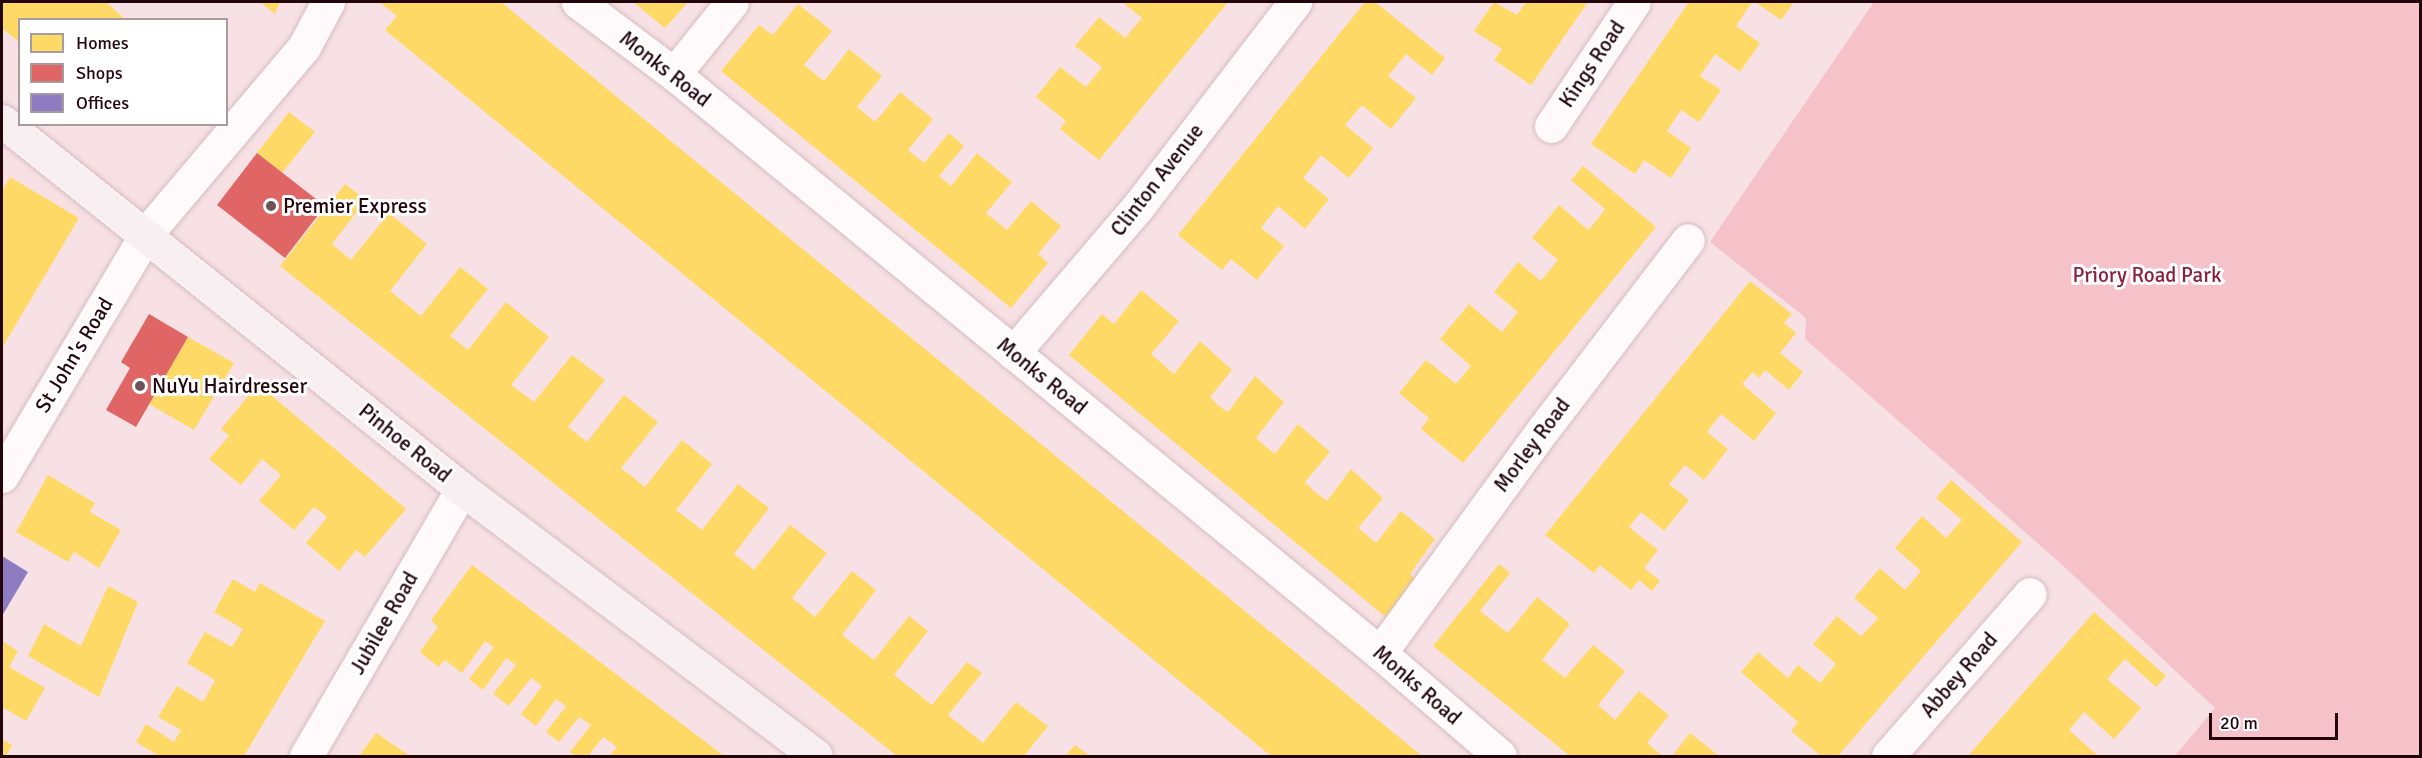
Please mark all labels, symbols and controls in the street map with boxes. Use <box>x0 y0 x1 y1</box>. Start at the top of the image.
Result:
street label: Kings Road <box>1554 16 1630 112</box>
legend <box>18 18 228 126</box>
street label: Monks Road <box>614 26 716 112</box>
text: Homes <box>76 32 129 54</box>
text: Shops <box>76 62 123 84</box>
text: Offices <box>76 92 129 114</box>
street label: Clinton Avenue <box>1105 119 1209 241</box>
place label: Premier Express <box>283 193 427 219</box>
marker: Premier Express <box>264 199 278 213</box>
park label: Priory Road Park <box>2073 262 2221 288</box>
street label: St John's Road <box>30 293 118 417</box>
street label: Monks Road <box>992 332 1092 420</box>
place label: NuYu Hairdresser <box>152 373 307 399</box>
marker: NuYu Hairdresser <box>133 379 147 393</box>
street label: Morley Road <box>1488 393 1576 497</box>
street label: Pinhoe Road <box>354 398 456 488</box>
street label: Jubilee Road <box>345 567 423 679</box>
street label: Abbey Road <box>1915 627 2003 723</box>
street label: Monks Road <box>1368 640 1466 730</box>
scale bar <box>2212 701 2341 739</box>
text: 20 m <box>2220 712 2258 734</box>

